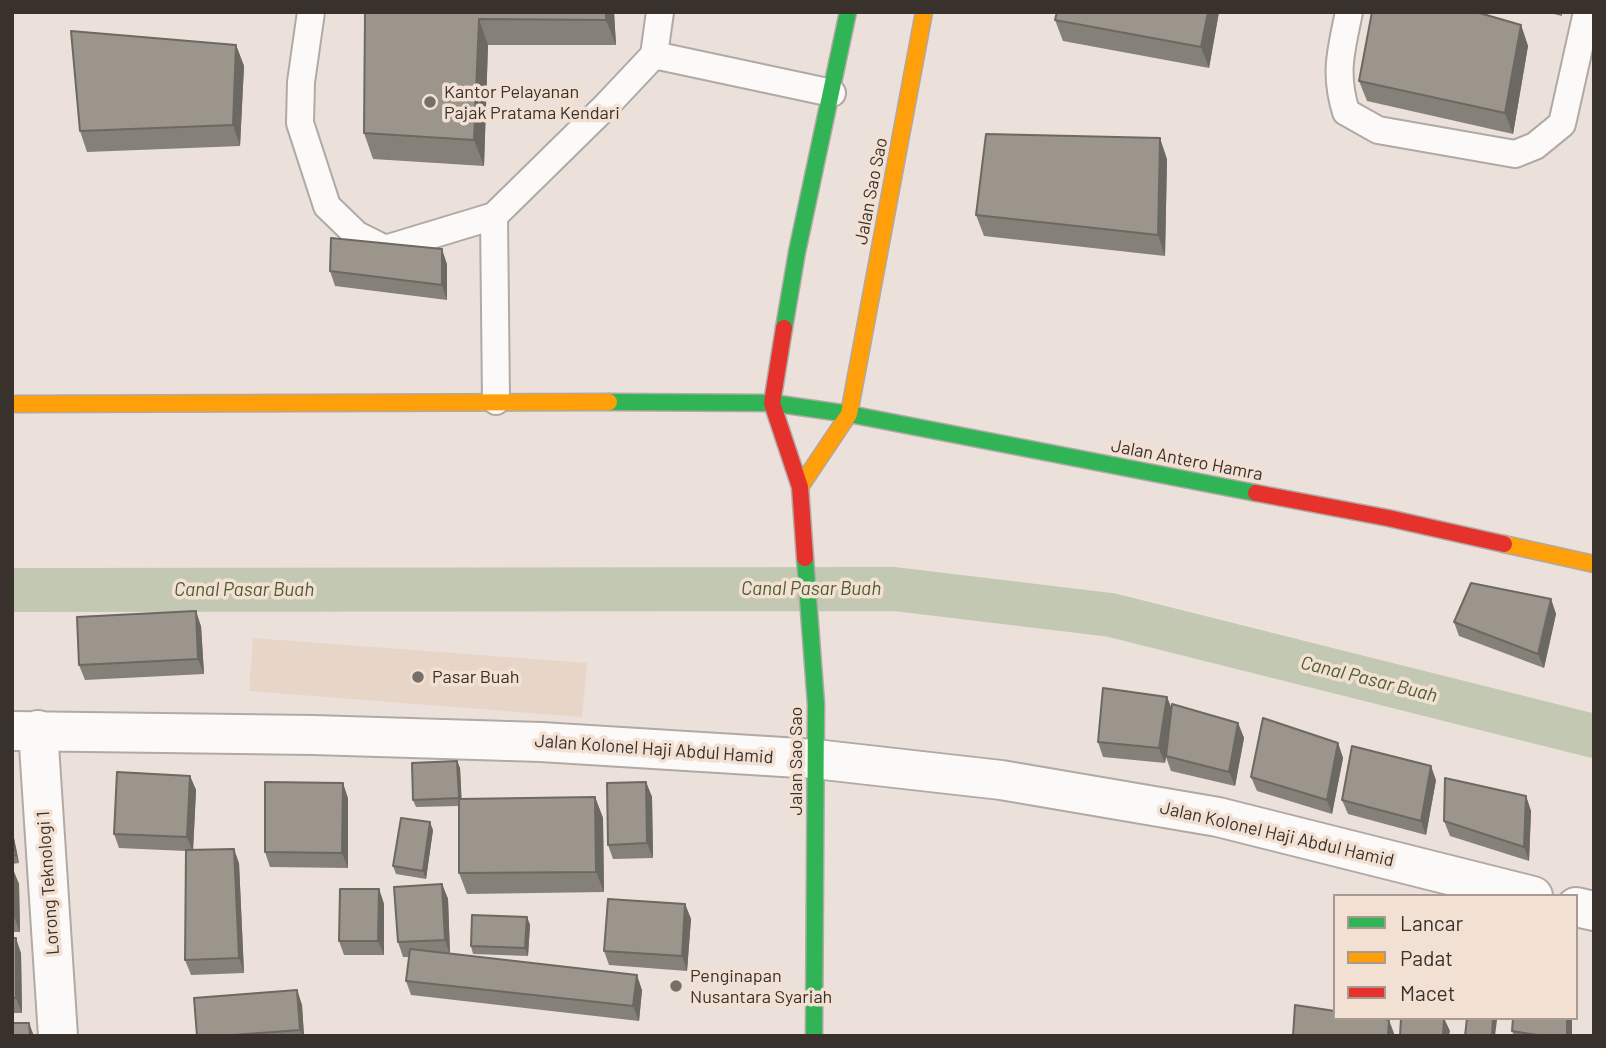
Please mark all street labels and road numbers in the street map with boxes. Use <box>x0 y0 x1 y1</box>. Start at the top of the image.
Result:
street label: Jalan Sao Sao <box>850 136 892 246</box>
street label: Jalan Antero Hamra <box>1109 435 1265 485</box>
street label: Jalan Sao Sao <box>785 707 807 815</box>
street label: Jalan Kolonel Haji Abdul Hamid <box>534 730 774 768</box>
street label: Jalan Kolonel Haji Abdul Hamid <box>1158 797 1396 871</box>
street label: Lorong Teknologi 1 <box>32 810 64 956</box>

